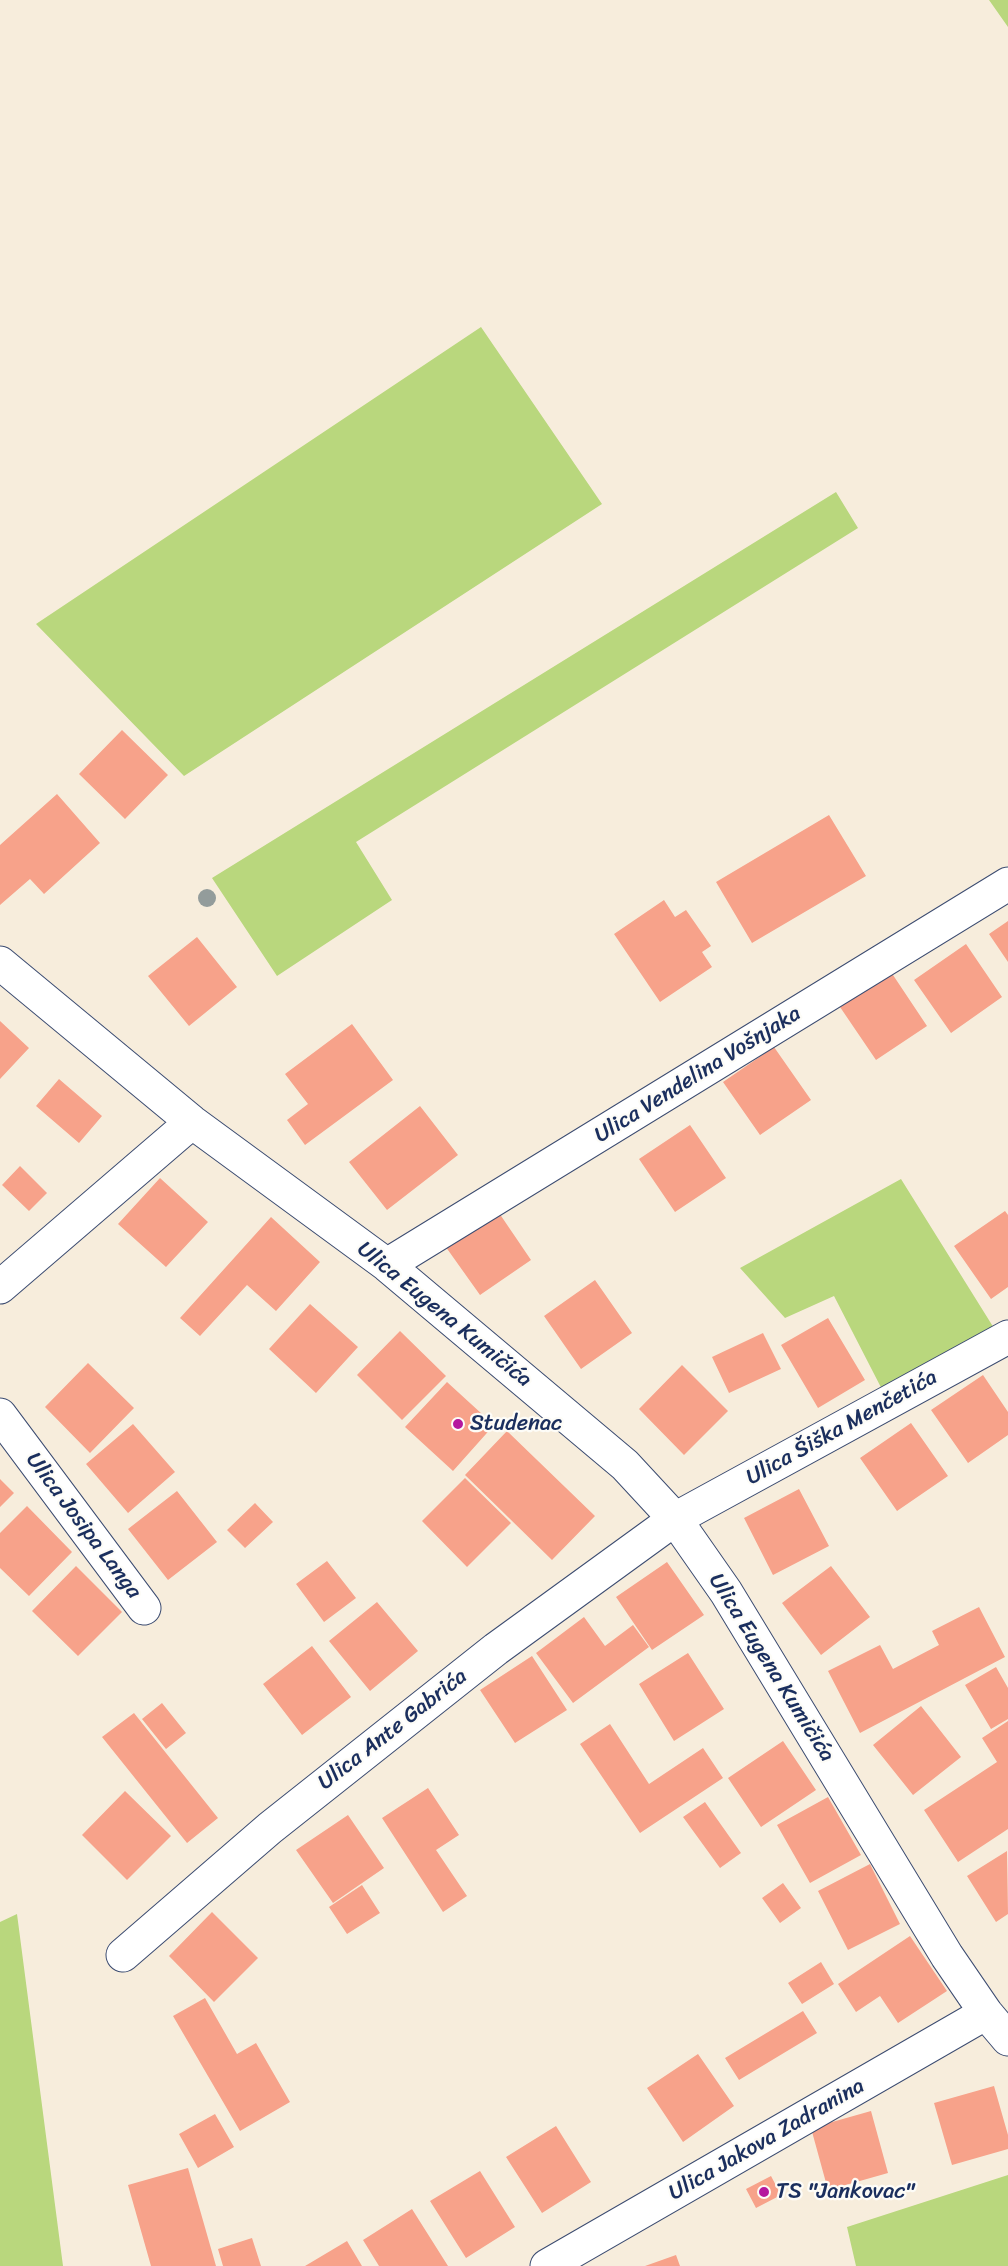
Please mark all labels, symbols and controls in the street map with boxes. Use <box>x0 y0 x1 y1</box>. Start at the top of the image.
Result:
street label: Ulica Vendelina Vošnjaka <box>590 1001 806 1149</box>
street label: Ulica Eugena Kumičića <box>351 1236 537 1394</box>
street label: Ulica Šiška Menčetića <box>742 1365 942 1491</box>
place label: Studenac <box>470 1411 562 1437</box>
marker: Studenac <box>451 1417 465 1431</box>
street label: Ulica Josipa Langa <box>20 1448 146 1604</box>
street label: Ulica Eugena Kumičića <box>702 1569 840 1767</box>
street label: Ulica Ante Gabrića <box>313 1664 473 1796</box>
street label: Ulica Jakova Zadranina <box>665 2073 869 2207</box>
place label: TS "Jankovac" <box>776 2179 914 2205</box>
marker: TS "Jankovac" <box>757 2185 771 2199</box>

